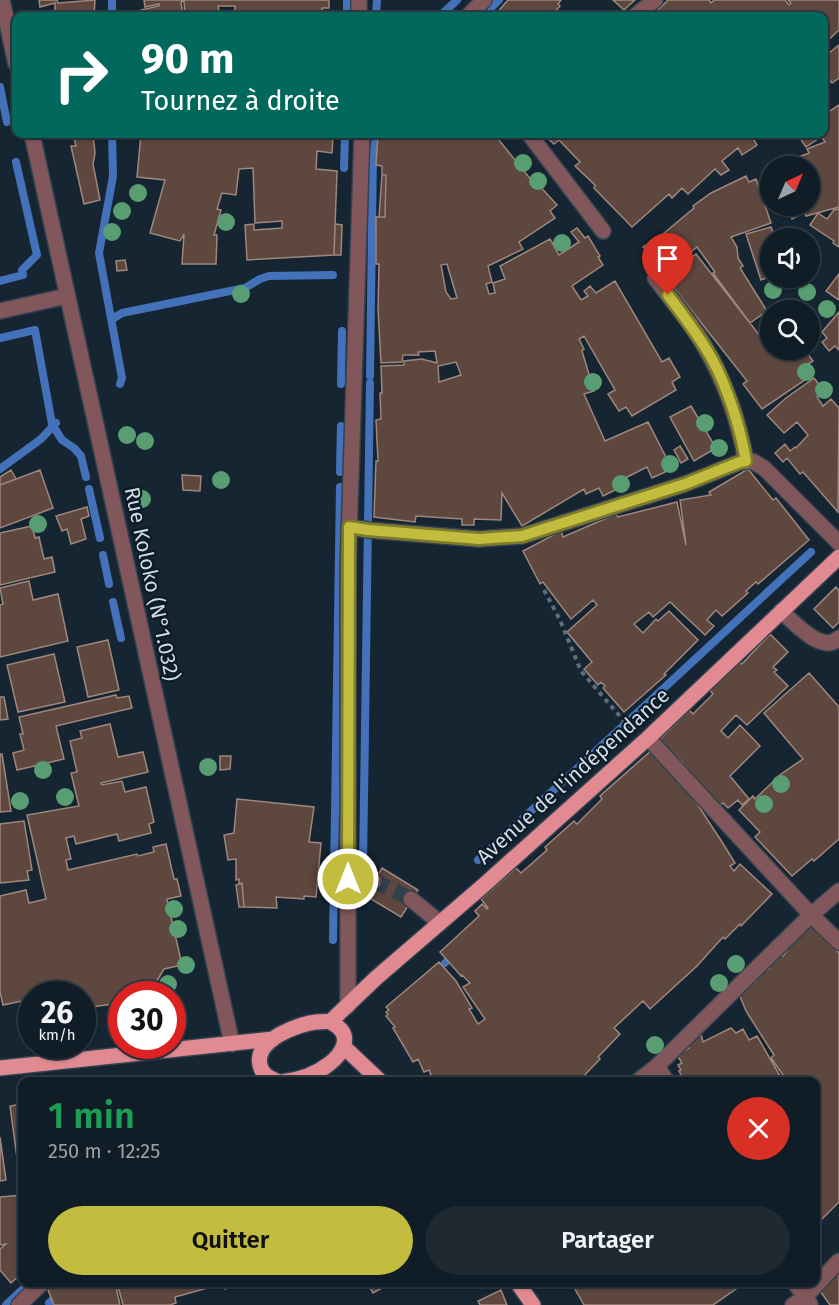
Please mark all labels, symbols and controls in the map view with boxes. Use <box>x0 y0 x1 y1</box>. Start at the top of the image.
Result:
text: 90 m <box>141 34 235 84</box>
icon: right <box>42 36 120 114</box>
text: Tournez à droite <box>141 85 340 117</box>
north arrow <box>760 156 820 216</box>
map controls <box>760 156 820 360</box>
button: sound <box>760 228 820 288</box>
pin <box>642 233 693 295</box>
icon: arrive <box>651 242 684 275</box>
button: search <box>760 300 820 360</box>
street label: Rue Koloko (N°1.032) <box>119 484 185 684</box>
street label: Avenue de l'indépendance <box>471 682 675 870</box>
position arrow <box>316 847 380 911</box>
speed limit sign: 30 <box>108 981 186 1059</box>
text: 26 <box>41 995 73 1031</box>
text: km/h <box>38 1026 76 1044</box>
text: 1 min <box>48 1094 135 1138</box>
button: close <box>727 1097 790 1160</box>
text: 250 m · 12:25 <box>48 1139 160 1163</box>
button: Quitter <box>48 1206 413 1275</box>
button: Partager <box>425 1206 790 1275</box>

